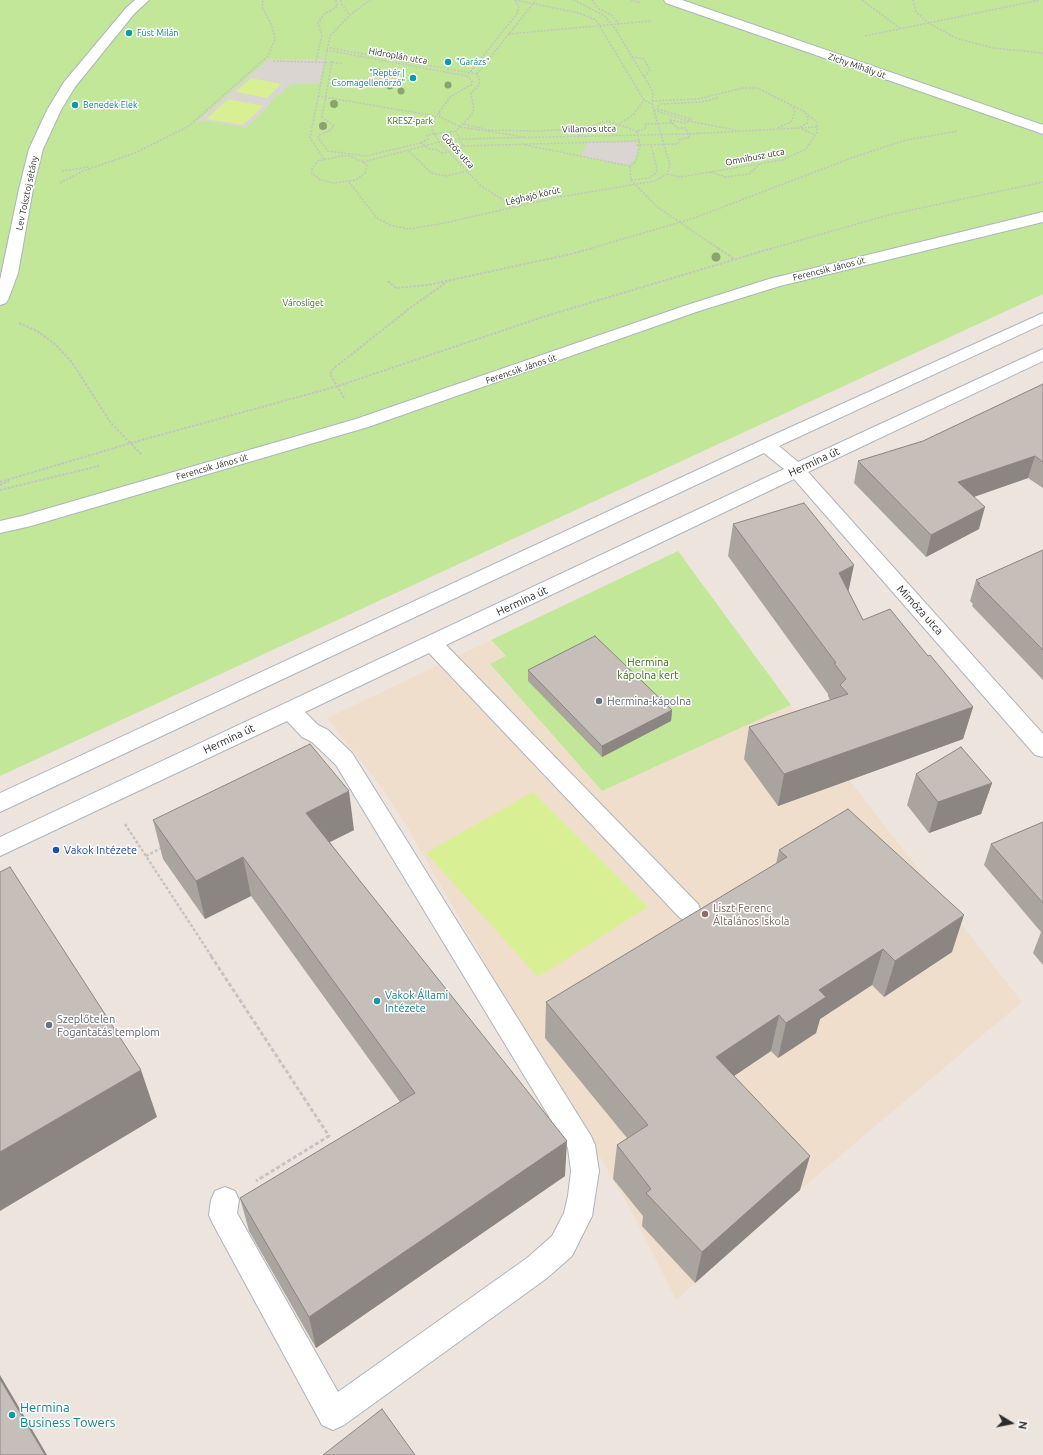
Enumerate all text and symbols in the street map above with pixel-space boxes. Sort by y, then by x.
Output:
marker: Füst Milán [124,28,134,38]
place label: Füst Milán [137,28,178,38]
street label: Hidroplán utca [368,46,428,66]
street label: Zichy Mihály út [827,51,887,81]
marker: "Garázs" [443,57,453,67]
place label: "Garázs" [456,57,490,67]
place label: "Reptér | Csomagellenőrző" [332,68,405,89]
marker: "Reptér | Csomagellenőrző" [408,73,418,83]
marker: Benedek Elek [70,100,80,110]
place label: Benedek Elek [83,100,138,110]
park label: KRESZ-park [387,116,433,126]
street label: Villamos utca [562,123,616,135]
street label: Gőzös utca [439,131,477,171]
street label: Omnibusz utca [725,146,785,168]
street label: Lev Tolsztoj sétány [14,155,40,231]
street label: Léghajó körút [505,184,561,208]
street label: Ferencsik János út [792,255,866,283]
park label: Városliget [283,298,323,308]
street label: Ferencsik János út [484,352,558,386]
street label: Hermina út [786,444,842,480]
street label: Ferencsik János út [175,452,249,482]
street label: Mimóza utca [894,582,946,638]
street label: Hermina út [494,583,550,619]
park label: Hermina kápolna kert [617,655,679,681]
place label: Hermina-kápolna [607,694,691,708]
marker: Hermina-kápolna [594,696,604,706]
street label: Hermina út [201,721,257,757]
place label: Vakok Intézete [64,843,137,857]
marker: Vakok Intézete [51,845,61,855]
place label: Liszt Ferenc Általános Iskola [713,901,789,927]
marker: Liszt Ferenc Általános Iskola [700,909,710,919]
place label: Vakok Állami Intézete [385,988,448,1014]
marker: Vakok Állami Intézete [372,996,382,1006]
place label: Szeplőtelen Fogantatás templom [57,1012,160,1038]
marker: Szeplőtelen Fogantatás templom [44,1020,54,1030]
place label: Hermina Business Towers [20,1400,115,1431]
north arrow [991,1403,1031,1443]
marker: Hermina Business Towers [7,1410,17,1420]
text: N [1016,1420,1029,1430]

